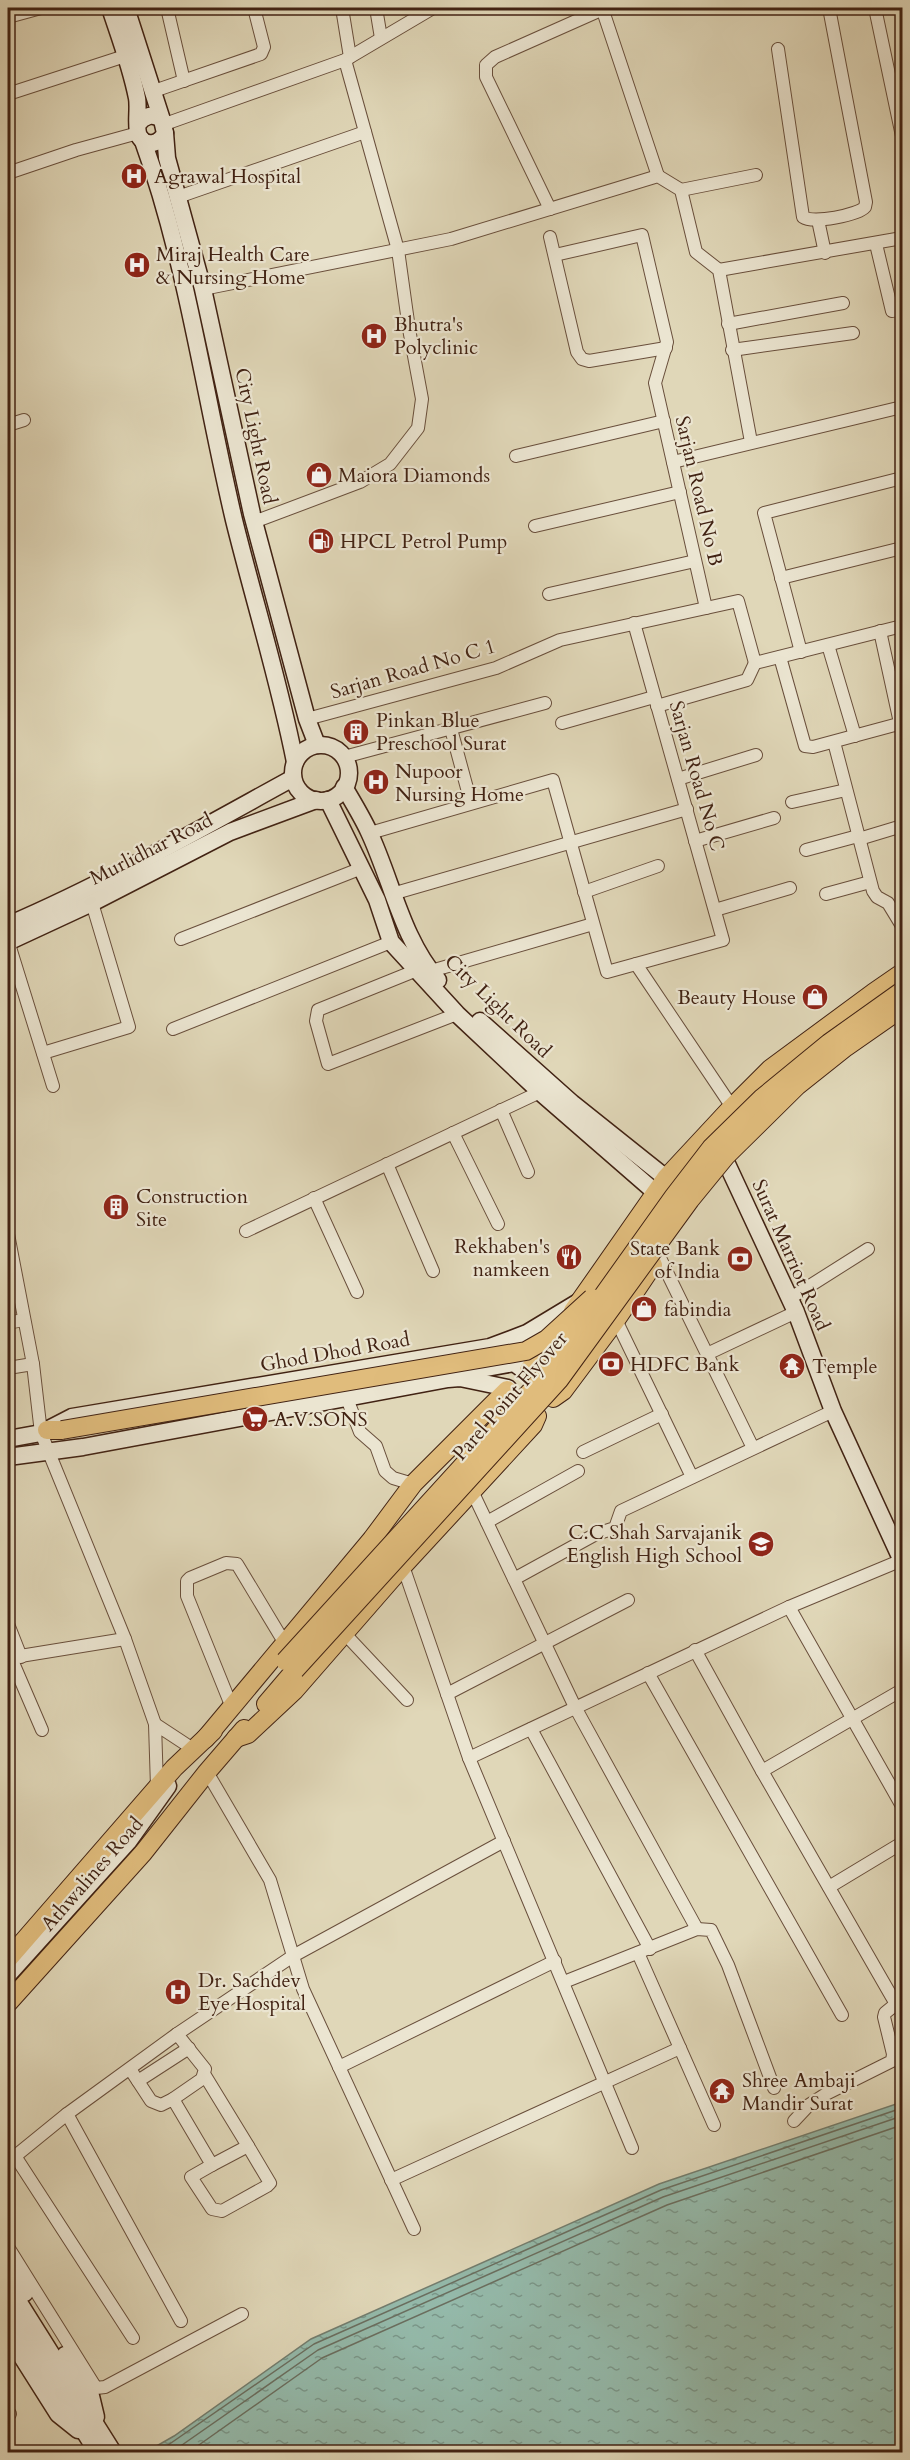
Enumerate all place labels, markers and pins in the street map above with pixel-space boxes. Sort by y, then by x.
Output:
hospital icon: Agrawal Hospital [119,161,149,191]
place label: Agrawal Hospital [154,163,301,190]
place label: Miraj Health Care & Nursing Home [156,241,310,291]
hospital icon: Miraj Health Care & Nursing Home [122,250,152,280]
place label: Bhutra's Polyclinic [394,311,478,361]
hospital icon: Bhutra's Polyclinic [359,321,389,351]
shop icon: Maiora Diamonds [304,460,334,490]
place label: Maiora Diamonds [338,462,490,489]
fuel station icon: HPCL Petrol Pump [306,526,336,556]
place label: HPCL Petrol Pump [340,528,507,555]
place label: Pinkan Blue Preschool Surat [376,707,507,757]
building icon: Pinkan Blue Preschool Surat [341,717,371,747]
place label: Nupoor Nursing Home [395,758,524,808]
hospital icon: Nupoor Nursing Home [361,767,391,797]
shop icon: Beauty House [800,982,830,1012]
place label: Beauty House [677,984,796,1011]
place label: Construction Site [136,1183,249,1233]
building icon: Construction Site [101,1192,131,1222]
place label: Rekhaben's namkeen [454,1233,551,1283]
place label: State Bank of India [630,1235,720,1285]
restaurant icon: Rekhaben's namkeen [554,1242,584,1272]
bank icon: State Bank of India [725,1244,755,1274]
shop icon: fabindia [629,1294,659,1324]
place label: fabindia [664,1296,732,1323]
bank icon: HDFC Bank [596,1349,626,1379]
place label: HDFC Bank [630,1351,740,1378]
temple icon: Temple [777,1351,807,1381]
place label: Temple [812,1353,877,1380]
supermarket icon: A.V.SONS [240,1404,270,1434]
place label: A.V.SONS [274,1406,367,1433]
place label: C.C Shah Sarvajanik English High School [567,1519,742,1569]
school or university icon: C.C Shah Sarvajanik English High School [746,1529,776,1559]
place label: Dr. Sachdev Eye Hospital [198,1967,306,2017]
hospital icon: Dr. Sachdev Eye Hospital [163,1977,193,2007]
place label: Shree Ambaji Mandir Surat [742,2067,856,2117]
temple icon: Shree Ambaji Mandir Surat [707,2076,737,2106]

